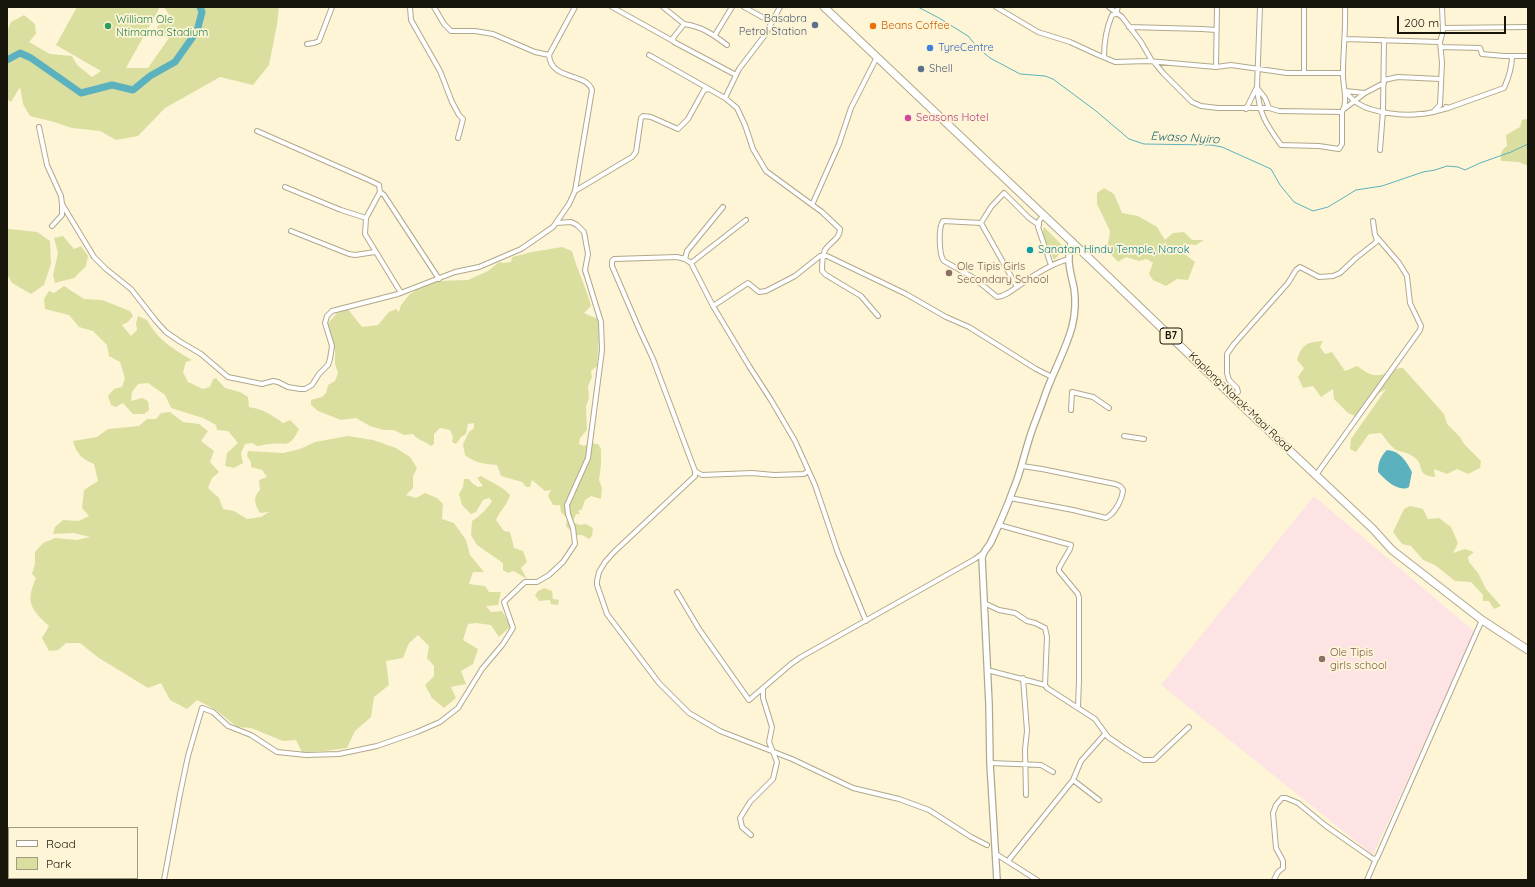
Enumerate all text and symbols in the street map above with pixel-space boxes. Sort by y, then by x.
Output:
scale bar [1399,8,1508,34]
place label: Basabra Petrol Station [739,12,807,38]
place label: William Ole Ntimama Stadium [116,13,208,39]
text: 200 m [1404,15,1439,30]
place label: Beans Coffee [881,19,950,33]
marker: Basabra Petrol Station [810,20,820,30]
marker: William Ole Ntimama Stadium [103,21,113,31]
marker: Beans Coffee [868,21,878,31]
place label: TyreCentre [938,41,994,55]
marker: TyreCentre [925,43,935,53]
place label: Shell [929,62,953,76]
marker: Shell [916,64,926,74]
place label: Seasons Hotel [916,111,988,125]
marker: Seasons Hotel [903,113,913,123]
water label: Ewaso Nyiro [1150,129,1220,147]
place label: Sanatan Hindu Temple, Narok [1038,243,1190,257]
marker: Sanatan Hindu Temple, Narok [1025,245,1035,255]
place label: Ole Tipis Girls Secondary School [957,260,1049,286]
marker: Ole Tipis Girls Secondary School [944,268,954,278]
road number: B7 [1160,328,1182,344]
street label: Kaplong-Narok-Maai Road [1186,349,1294,455]
place label: Ole Tipis girls school [1330,646,1387,672]
marker: Ole Tipis girls school [1317,654,1327,664]
legend [8,827,138,879]
text: Road [46,836,76,851]
text: Park [46,856,71,871]

